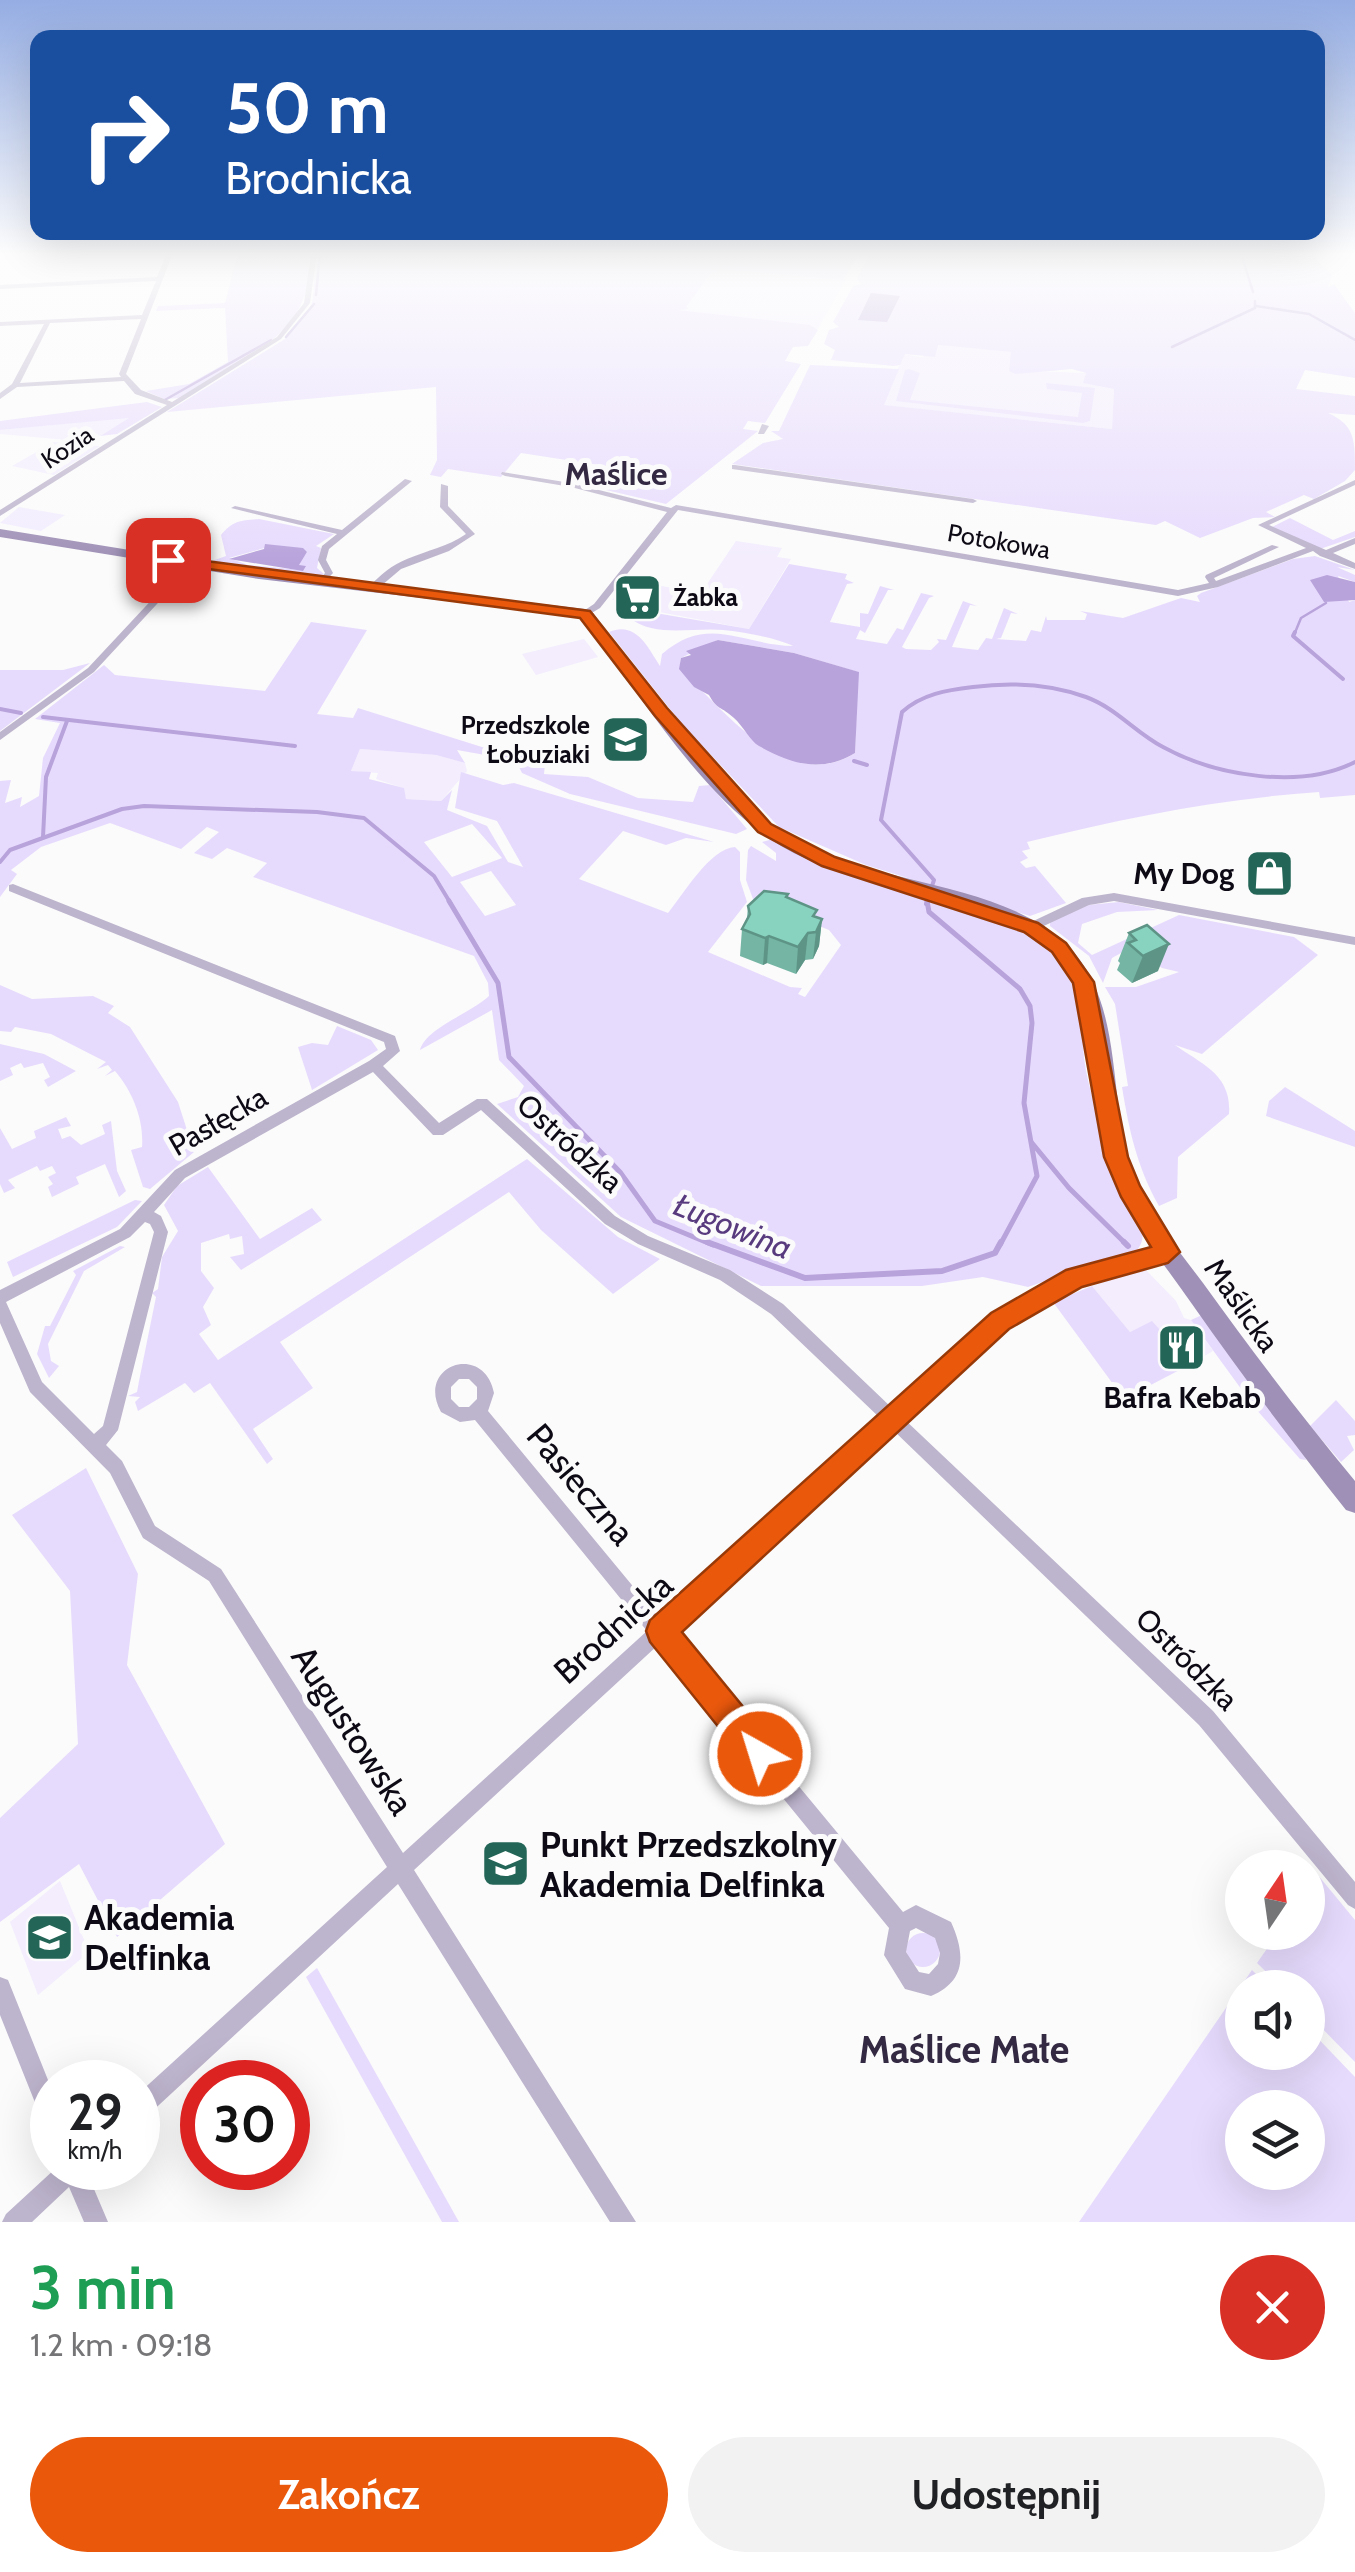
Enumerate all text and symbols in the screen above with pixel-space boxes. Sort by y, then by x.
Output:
text: 50 m [225,65,389,151]
icon: right [60,70,190,200]
text: Brodnicka [225,151,412,205]
street label: Kozia [35,419,99,475]
district label: Maślice [565,454,667,493]
street label: Potokowa [945,517,1053,565]
pin [126,518,211,603]
icon: arrive [141,533,196,588]
supermarket icon: Żabka [612,571,664,623]
place label: Żabka [673,582,738,612]
place label: Przedszkole Łobuziaki [461,710,590,769]
school or university icon: Przedszkole Łobuziaki [599,713,651,765]
shop icon: My Dog [1243,847,1295,899]
place label: My Dog [1133,855,1234,892]
street label: Pasłęcka [162,1078,274,1164]
street label: Ostródzka [509,1086,631,1200]
water label: Ługowina [668,1185,798,1267]
street label: Maślicka [1197,1251,1288,1359]
restaurant icon: Bafra Kebab [1156,1322,1208,1374]
place label: Bafra Kebab [1103,1379,1261,1416]
street label: Pasieczna [518,1415,644,1553]
street label: Brodnicka [545,1563,681,1693]
street label: Ostródzka [1128,1600,1246,1718]
street label: Augustowska [283,1638,424,1823]
position arrow [708,1702,812,1806]
place label: Punkt Przedszkolny Akademia Delfinka [540,1823,837,1906]
school or university icon: Punkt Przedszkolny Akademia Delfinka [479,1838,531,1890]
north arrow [1225,1850,1325,1950]
map controls [1225,1850,1325,2190]
place label: Akademia Delfinka [84,1896,235,1979]
school or university icon: Akademia Delfinka [23,1911,75,1963]
button: sound [1225,1970,1325,2070]
district label: Maślice Małe [859,2026,1069,2073]
speed limit sign: 30 [180,2060,310,2190]
text: 29 [68,2082,122,2143]
button: layers [1225,2090,1325,2190]
text: km/h [68,2135,122,2165]
text: 3 min [30,2251,176,2324]
button: close [1220,2255,1325,2360]
text: 1.2 km · 09:18 [30,2325,212,2364]
button: Zakończ [30,2437,668,2552]
button: Udostępnij [688,2437,1325,2552]

